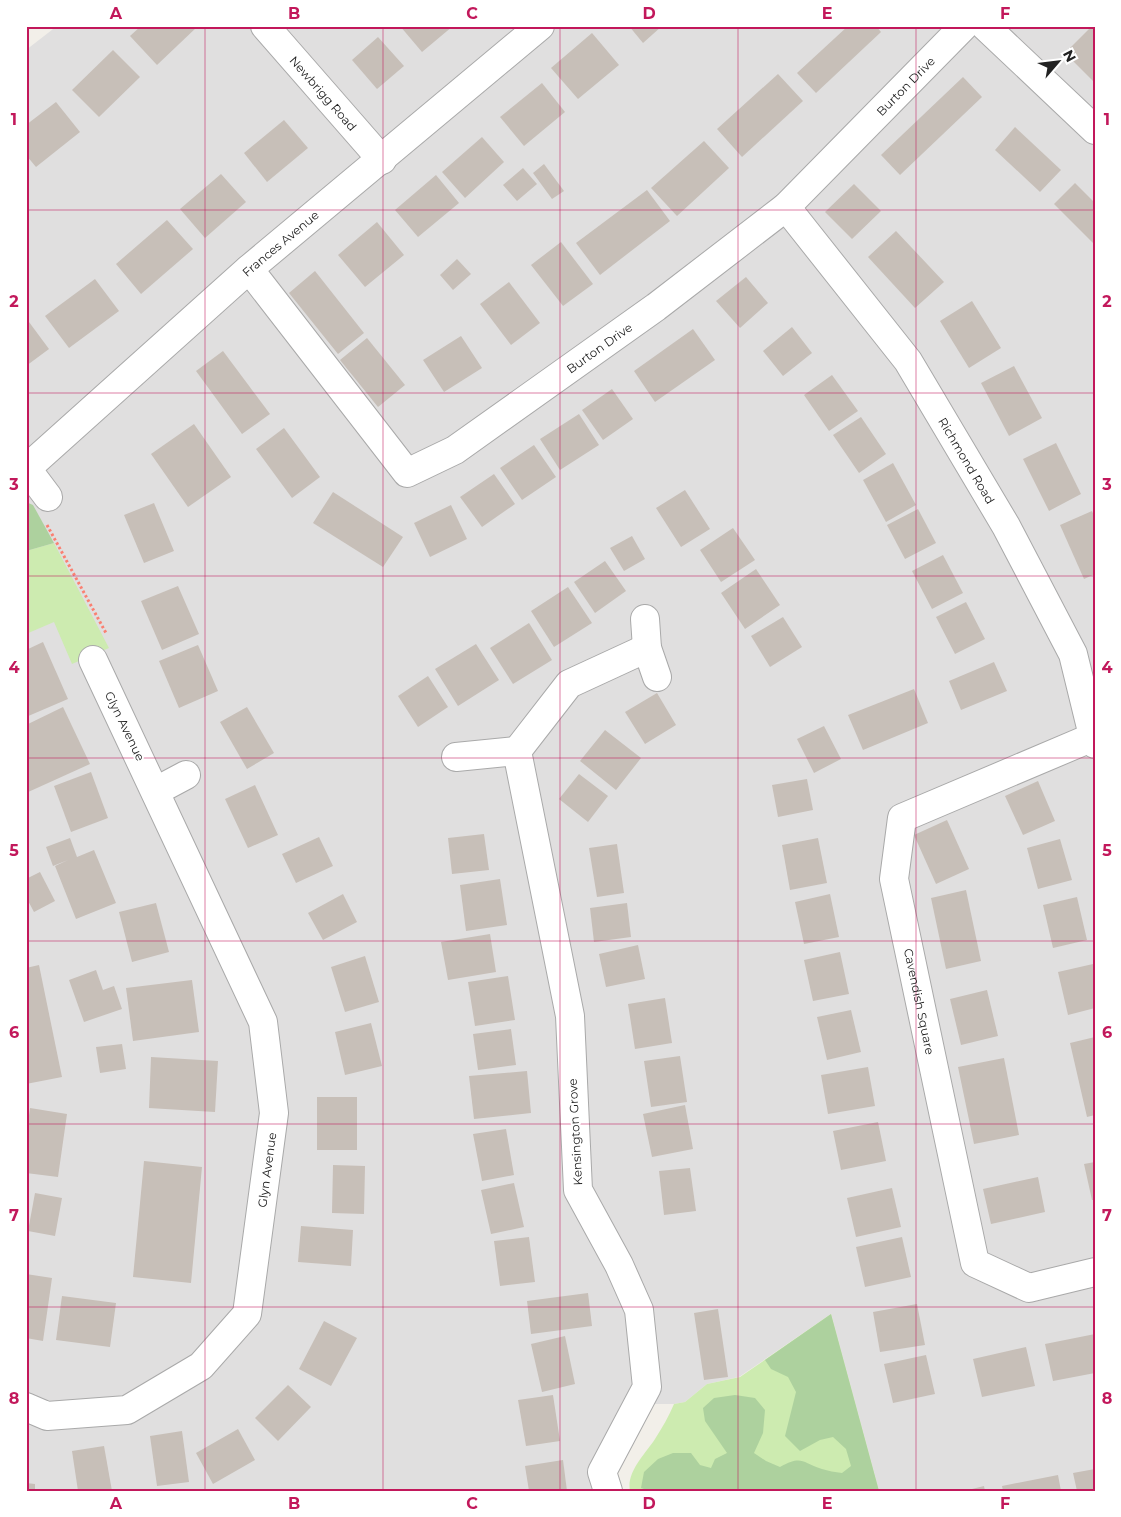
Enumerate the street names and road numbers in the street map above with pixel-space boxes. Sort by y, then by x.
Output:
street label: Newbrigg Road [287,52,360,134]
street label: Burton Drive [873,53,938,118]
street label: Frances Avenue [239,207,321,279]
street label: Burton Drive [563,319,635,376]
street label: Richmond Road [936,414,998,506]
street label: Glyn Avenue [102,689,148,763]
street label: Cavendish Square [901,947,938,1056]
street label: Kensington Grove [565,1078,585,1186]
street label: Glyn Avenue [254,1131,279,1208]

